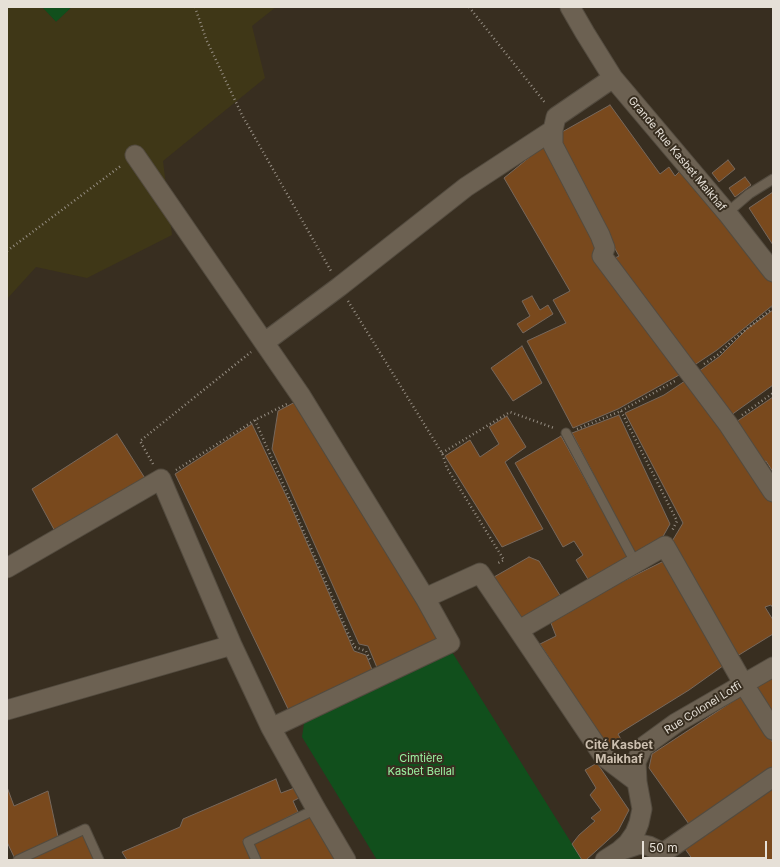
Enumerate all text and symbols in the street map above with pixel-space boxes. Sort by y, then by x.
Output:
street label: Grande Rue Kasbet Maikhaf [625,94,729,214]
street label: Rue Colonel Lotfi [662,679,744,737]
district label: Cité Kasbet Maikhaf [585,738,653,766]
park label: Cimtière Kasbet Bellal [388,752,454,778]
scale bar [644,833,769,859]
text: 50 m [649,840,678,855]

